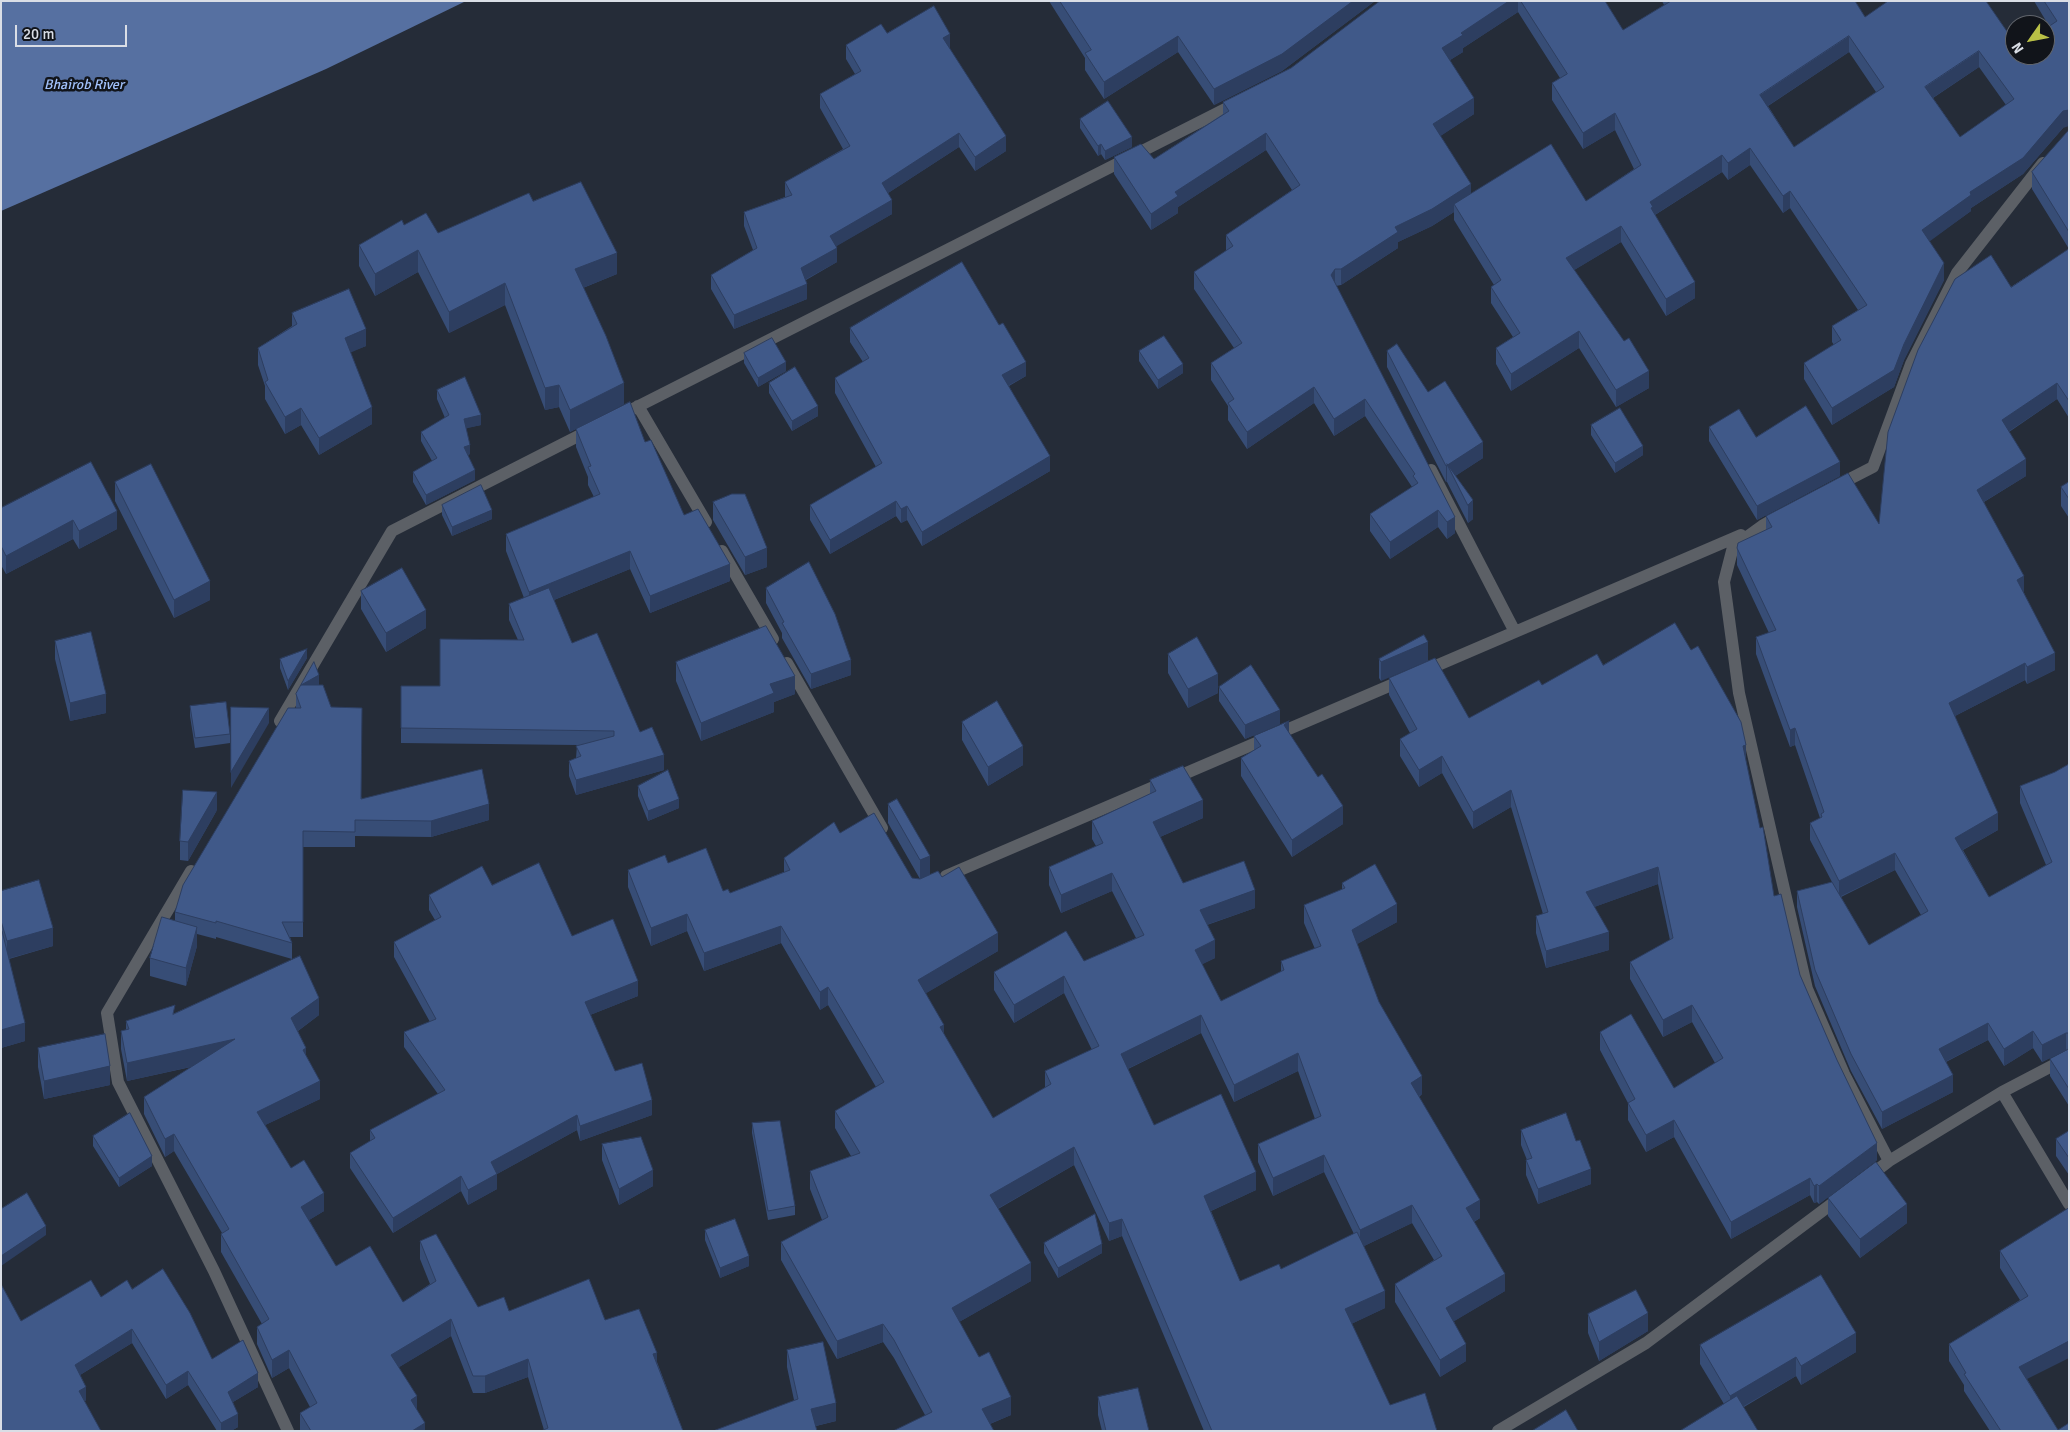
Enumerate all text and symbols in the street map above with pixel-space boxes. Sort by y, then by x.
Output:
scale bar [18,15,130,47]
north arrow [2005,15,2055,65]
text: 20 m [23,25,54,43]
text: N [2008,39,2028,57]
water label: Bhairob River [44,77,124,93]

